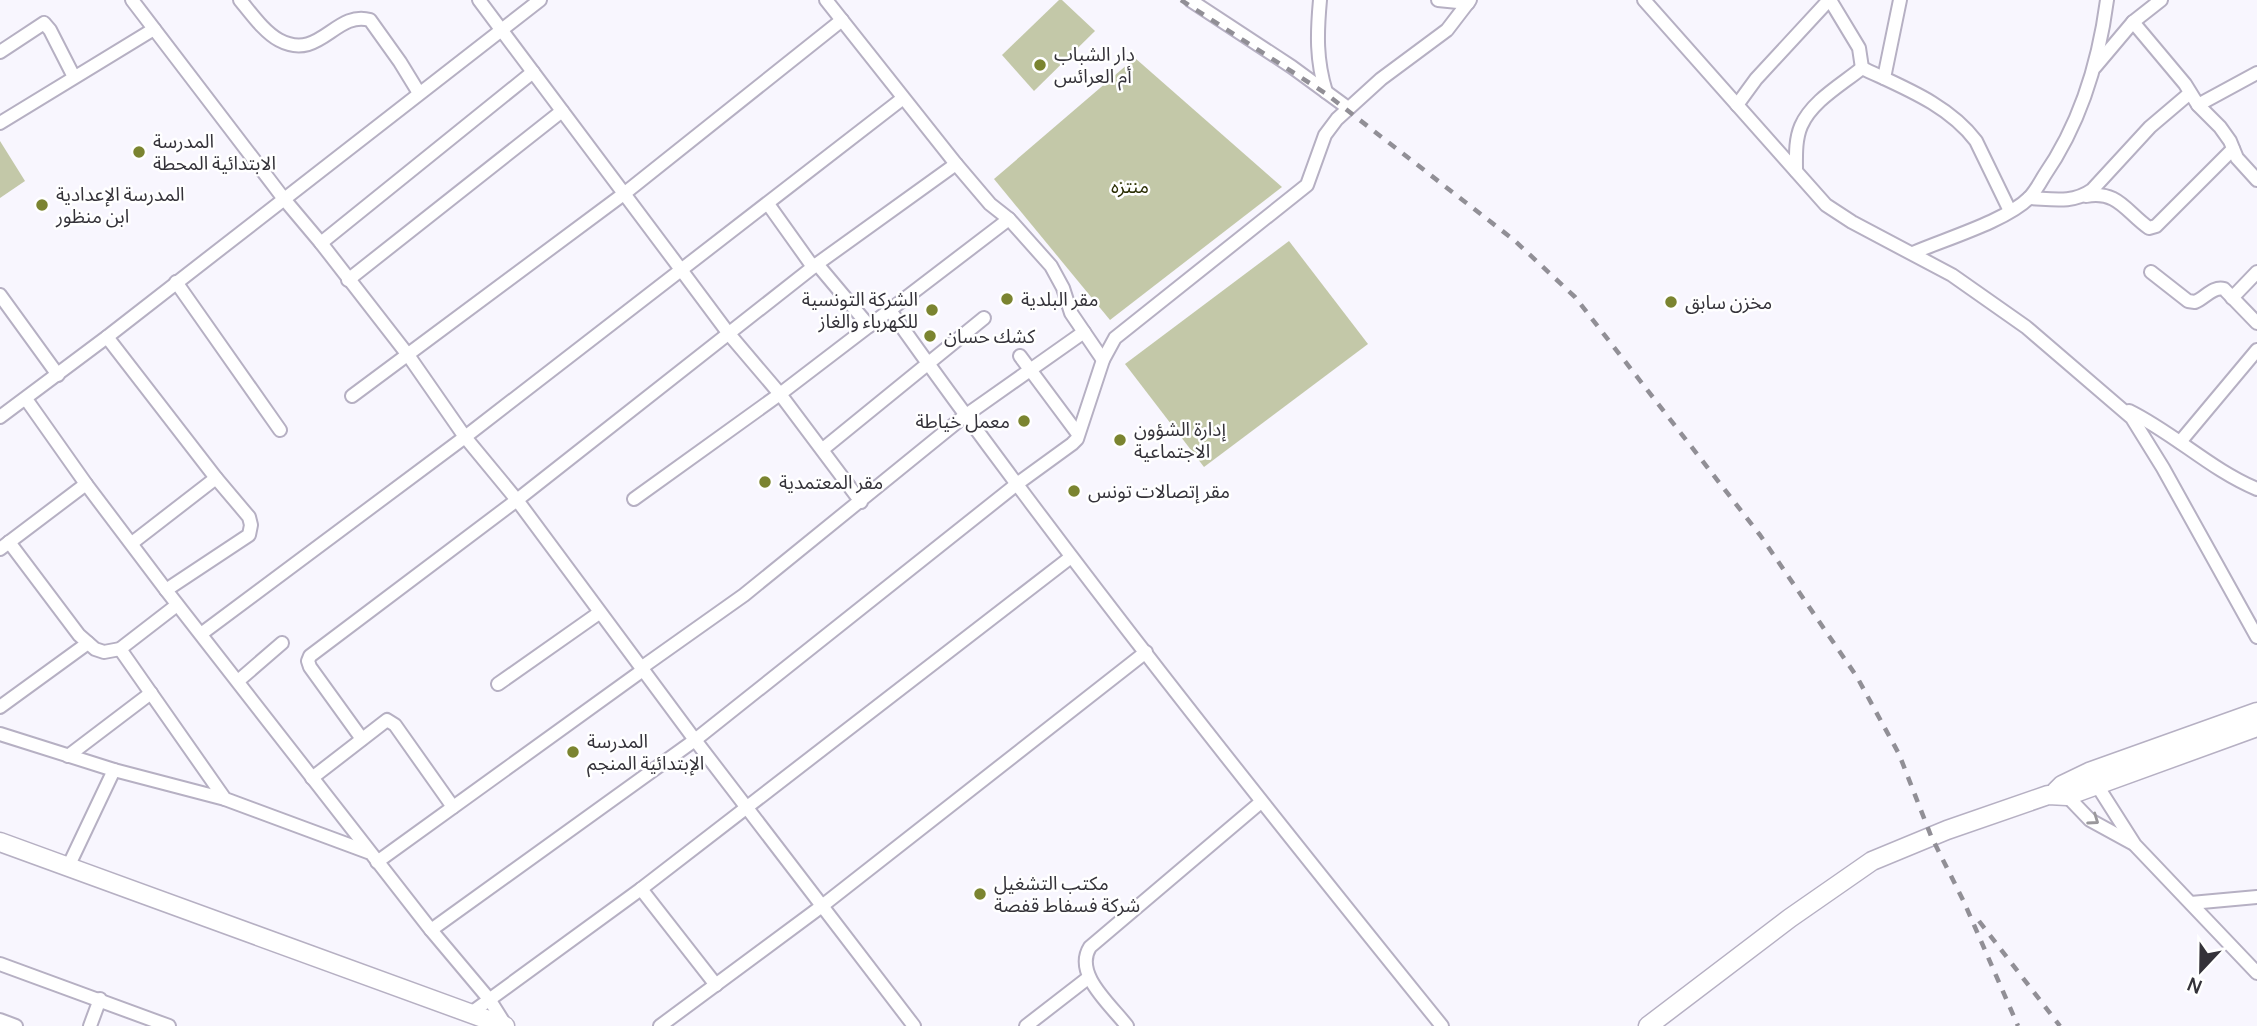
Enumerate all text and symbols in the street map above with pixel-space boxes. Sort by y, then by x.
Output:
place label: دار الشباب أم العرائس [1054,41,1135,91]
marker: دار الشباب أم العرائس [1032,57,1048,73]
place label: المدرسة الابتدائية المحطة [153,128,276,176]
marker: المدرسة الابتدائية المحطة [131,144,147,160]
park label: منتزه [1111,173,1149,199]
place label: المدرسة الإعدادية ابن منظور [55,181,185,229]
marker: المدرسة الإعدادية ابن منظور [34,197,50,213]
place label: الشركة التونسية للكهرباء والغاز [802,286,918,334]
place label: مقر البلدية [1021,286,1098,312]
place label: مخزن سابق [1685,289,1772,315]
marker: مقر البلدية [999,291,1015,307]
marker: مخزن سابق [1663,294,1679,310]
marker: الشركة التونسية للكهرباء والغاز [924,302,940,318]
place label: كشك حسان [944,323,1036,349]
marker: كشك حسان [922,328,938,344]
place label: معمل خياطة [916,408,1010,434]
marker: معمل خياطة [1016,413,1032,429]
place label: إدارة الشؤون الاجتماعية [1134,416,1227,464]
marker: إدارة الشؤون الاجتماعية [1112,432,1128,448]
place label: مقر المعتمدية [779,469,883,495]
marker: مقر المعتمدية [757,474,773,490]
place label: مقر إتصالات تونس [1088,478,1230,504]
marker: مقر إتصالات تونس [1066,483,1082,499]
place label: المدرسة الإبتدائية المنجم [587,728,704,778]
marker: المدرسة الإبتدائية المنجم [565,744,581,760]
one-way arrow [2086,812,2098,824]
place label: مكتب التشغيل شركة فسفاط قفصة [994,870,1140,918]
marker: مكتب التشغيل شركة فسفاط قفصة [972,886,988,902]
north arrow [2166,935,2236,1005]
text: N [2183,971,2206,1000]

